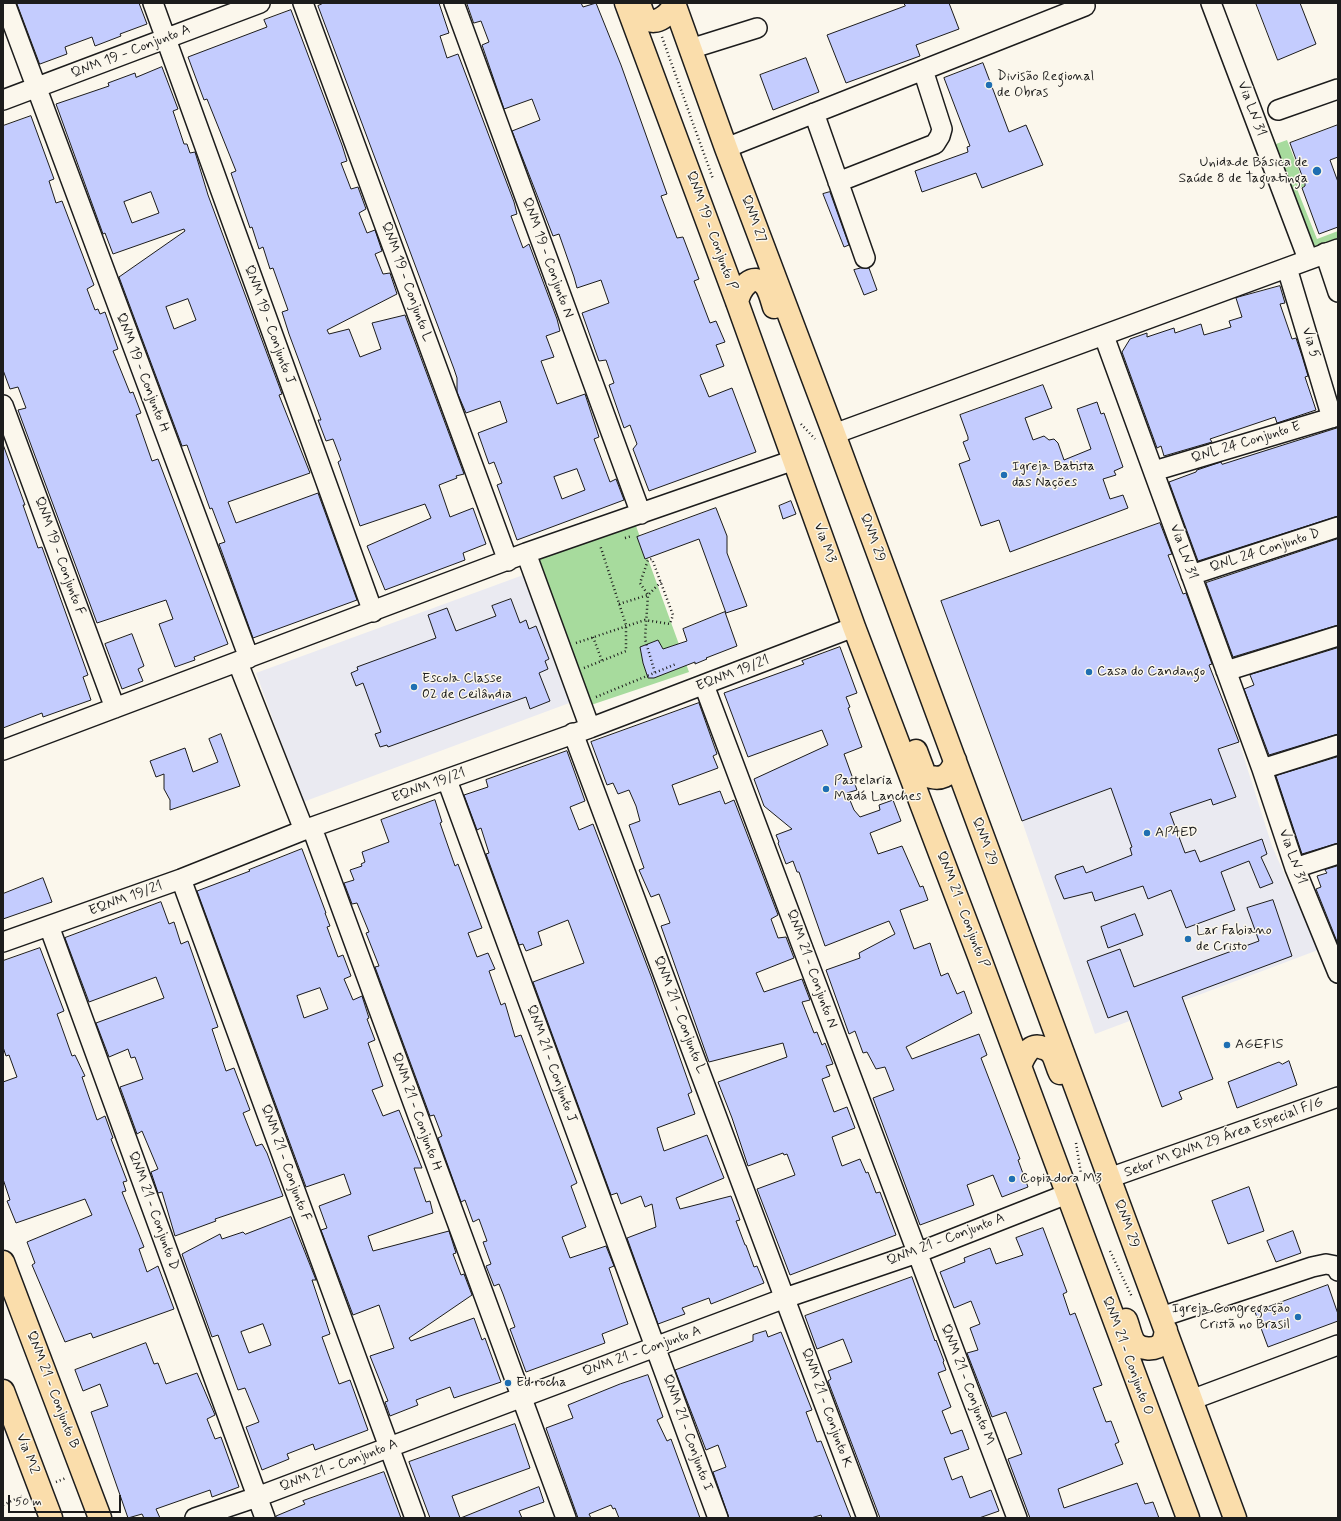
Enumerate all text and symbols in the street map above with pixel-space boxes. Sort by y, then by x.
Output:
street label: QNM 19 - Conjunto A [69,21,193,83]
place label: Divisão Regional de Obras [997,69,1094,102]
street label: Via LN 31 [1233,79,1269,139]
marker: Divisão Regional de Obras [984,80,994,90]
place label: Unidade Básica de Saúde 8 de Taguatinga [1178,155,1308,188]
marker: Unidade Básica de Saúde 8 de Taguatinga [1311,165,1323,177]
street label: QNM 19 - Conjunto P [682,169,740,293]
street label: QNM 27 [737,193,769,245]
street label: QNM 19 - Conjunto N [517,196,577,320]
street label: QNM 19 - Conjunto L [377,220,435,344]
street label: QNM 19 - Conjunto J [240,263,298,387]
street label: QNM 19 - Conjunto H [111,311,173,435]
street label: Via 5 [1297,326,1323,360]
street label: QNL 24 Conjunto E [1189,418,1303,468]
place label: Igreja Batista das Nações [1012,459,1095,492]
marker: Igreja Batista das Nações [999,470,1009,480]
street label: QNM 19 - Conjunto F [30,495,88,617]
street label: QNM 29 [855,511,889,565]
street label: Via M3 [809,521,839,565]
street label: Via LN 31 [1165,522,1201,582]
street label: QNL 24 Conjunto D [1208,525,1322,577]
street label: EQNM 19/21 [694,652,772,696]
place label: Casa do Candango [1097,664,1205,680]
marker: Casa do Candango [1084,667,1094,677]
place label: Escola Classe 02 de Ceilândia [422,671,512,704]
marker: Escola Classe 02 de Ceilândia [409,682,419,692]
street label: EQNM 19/21 [390,765,468,807]
place label: Pastelaria Madá Lanches [834,773,921,806]
marker: Pastelaria Madá Lanches [821,784,831,794]
street label: QNM 29 [967,815,1001,869]
place label: APAED [1155,825,1198,841]
street label: Via LN 31 [1274,827,1310,887]
marker: APAED [1142,828,1152,838]
street label: QNM 21 - Conjunto P [932,849,992,971]
street label: EQNM 19/21 [87,878,165,920]
street label: QNM 21 - Conjunto N [782,907,840,1031]
place label: Lar Fabiano de Cristo [1196,923,1272,956]
marker: Lar Fabiano de Cristo [1183,934,1193,944]
street label: QNM 21 - Conjunto L [649,954,709,1076]
street label: QNM 21 - Conjunto J [522,1003,580,1125]
place label: AGEFIS [1235,1037,1283,1053]
marker: AGEFIS [1222,1040,1232,1050]
street label: QNM 21 - Conjunto H [387,1051,445,1173]
street label: Setor M QNM 29 Área Especial F/G [1122,1094,1326,1182]
street label: QNM 21 - Conjunto F [256,1102,314,1224]
street label: QNM 21 - Conjunto D [124,1149,182,1273]
place label: Copiadora M3 [1020,1171,1102,1187]
marker: Copiadora M3 [1007,1174,1017,1184]
street label: QNM 29 [1109,1197,1143,1251]
street label: QNM 21 - Conjunto A [885,1210,1007,1270]
street label: QNM 21 - Conjunto O [1098,1294,1156,1418]
place label: Igreja Congregação Cristã no Brasil [1172,1301,1290,1334]
marker: Igreja Congregação Cristã no Brasil [1293,1312,1303,1322]
street label: QNM 21 - Conjunto M [936,1322,998,1448]
street label: QNM 21 - Conjunto A [581,1323,703,1381]
street label: QNM 21 - Conjunto B [22,1329,82,1451]
street label: QNM 21 - Conjunto K [797,1346,855,1470]
street label: QNM 21 - Conjunto I [658,1372,716,1494]
place label: Ed rocha [516,1375,566,1391]
marker: Ed rocha [503,1378,513,1388]
street label: Via M2 [12,1431,42,1477]
street label: QNM 21 - Conjunto A [278,1436,400,1496]
scale bar [10,1487,123,1513]
text: 50 m [15,1494,42,1510]

